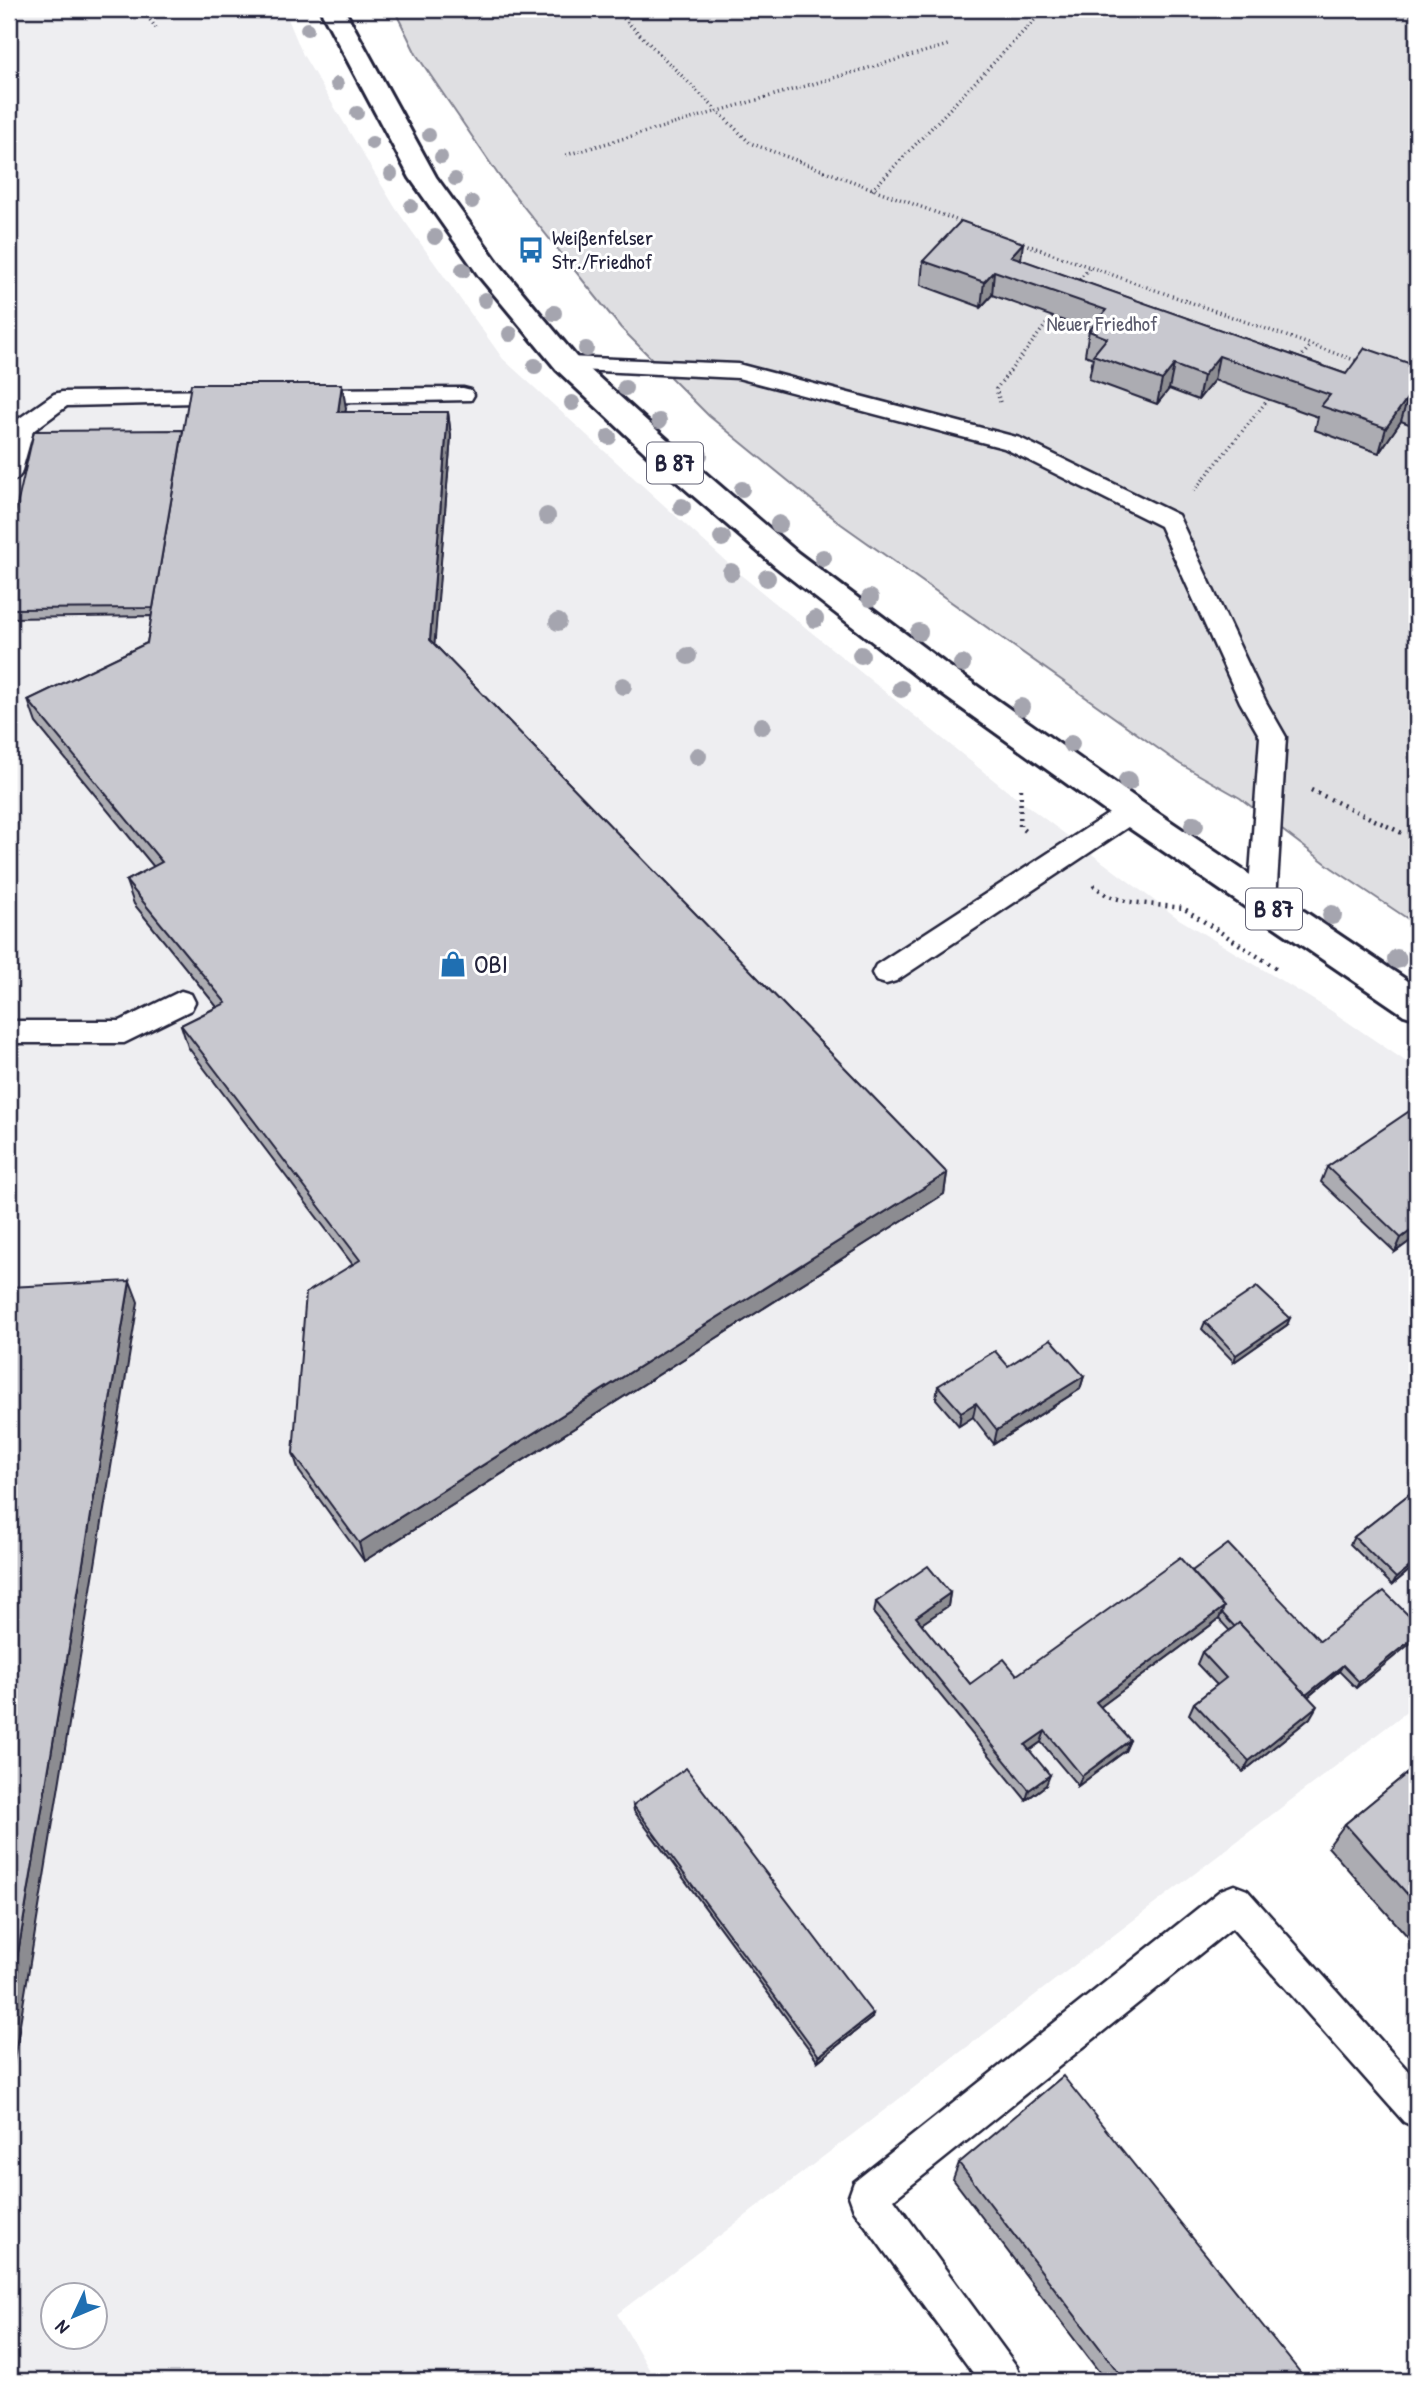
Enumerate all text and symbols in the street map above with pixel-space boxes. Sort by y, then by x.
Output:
place label: Weißenfelser Str./Friedhof [552,223,653,276]
bus stop icon: Weißenfelser Str./Friedhof [516,235,546,265]
park label: Neuer Friedhof [1046,309,1158,338]
road number: B 87 [647,442,703,484]
road number: B 87 [1246,888,1302,930]
place label: OBI [474,946,508,981]
shop icon: OBI [438,949,468,979]
north arrow [38,2282,108,2352]
text: N [49,2315,75,2340]

